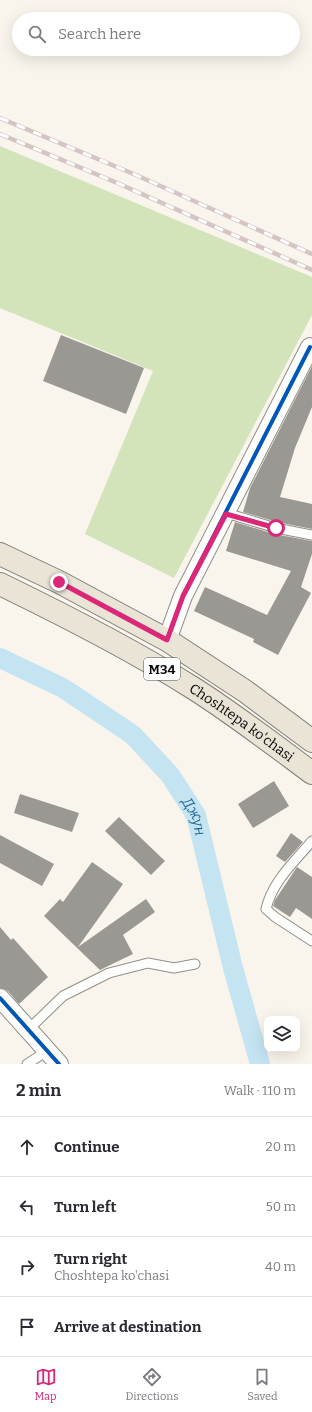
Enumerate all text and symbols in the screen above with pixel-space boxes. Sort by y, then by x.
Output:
search box [12,12,300,56]
icon: search [26,23,48,45]
text: Search here [58,25,141,43]
route start [267,519,285,537]
route end [50,573,68,591]
road number: M34 [144,658,180,680]
street label: Choshtepa ko'chasi [186,680,297,766]
water label: Джун [177,793,210,837]
map controls [264,1016,300,1052]
button: layers [264,1016,300,1052]
text: 2 min [16,1080,61,1101]
text: Walk · 110 m [224,1083,296,1098]
icon: ahead [16,1136,38,1158]
text: Continue [54,1138,120,1156]
text: 20 m [266,1139,296,1154]
icon: left [16,1196,38,1218]
text: Turn left [54,1198,116,1216]
text: 50 m [266,1199,296,1214]
text: Turn right [54,1250,127,1268]
icon: right [16,1256,38,1278]
text: 40 m [265,1259,296,1274]
text: Choshtepa ko'chasi [54,1268,169,1283]
icon: arrive [16,1316,38,1338]
text: Arrive at destination [54,1318,201,1336]
tab: Map [34,1366,57,1403]
tab: Directions [126,1366,178,1403]
tab: Saved [247,1366,278,1403]

